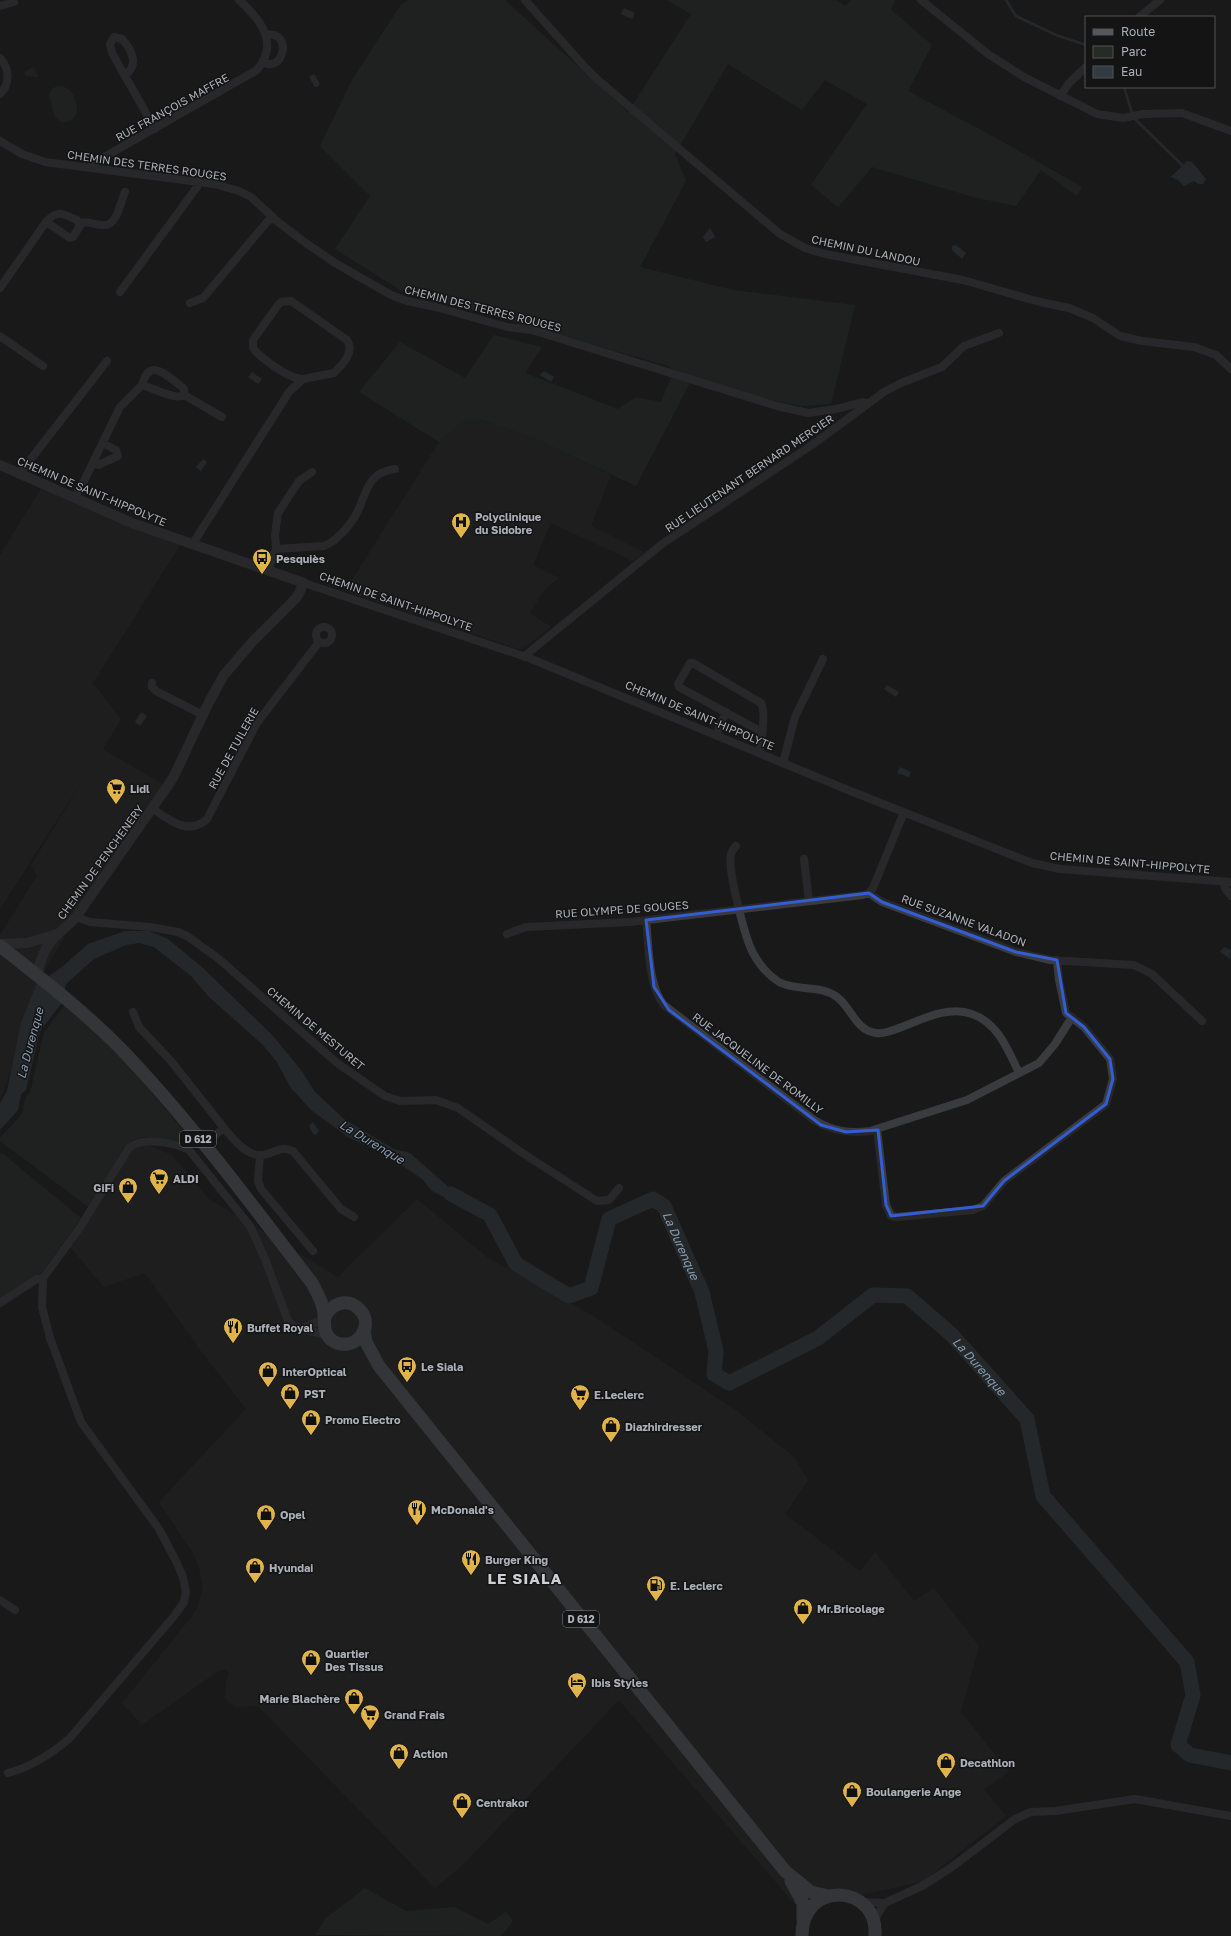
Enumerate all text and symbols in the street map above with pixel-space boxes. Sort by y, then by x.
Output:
legend [1085,16,1215,88]
text: Route [1121,24,1155,39]
text: Parc [1121,44,1147,59]
text: Eau [1121,64,1142,79]
street label: RUE FRANÇOIS MAFFRE [113,70,231,144]
street label: CHEMIN DES TERRES ROUGES [66,147,228,183]
street label: CHEMIN DU LANDOU [810,232,922,268]
street label: CHEMIN DES TERRES ROUGES [403,282,563,334]
street label: RUE LIEUTENANT BERNARD MERCIER [662,412,836,534]
street label: CHEMIN DE SAINT-HIPPOLYTE [15,454,169,528]
place label: Polyclinique du Sidobre [475,510,542,536]
hospital icon: Polyclinique du Sidobre [450,511,472,539]
bus stop icon: Pesquiès [251,547,273,575]
place label: Pesquiès [276,552,325,565]
street label: CHEMIN DE SAINT-HIPPOLYTE [318,569,474,633]
street label: CHEMIN DE SAINT-HIPPOLYTE [623,678,777,752]
street label: RUE DE TUILERIE [205,705,261,791]
supermarket icon: Lidl [105,777,127,805]
place label: Lidl [130,782,150,795]
street label: CHEMIN DE PENCHENERY [54,802,146,922]
street label: CHEMIN DE SAINT-HIPPOLYTE [1049,849,1211,876]
street label: RUE SUZANNE VALADON [900,891,1028,949]
street label: RUE OLYMPE DE GOUGES [555,898,689,920]
street label: CHEMIN DE MESTURET [265,984,367,1073]
water label: La Durenque [13,1005,47,1080]
street label: RUE JACQUELINE DE ROMILLY [690,1010,826,1116]
water label: La Durenque [337,1117,408,1168]
road number: D 612 [180,1131,216,1147]
supermarket icon: ALDI [148,1167,170,1195]
place label: ALDI [173,1172,199,1185]
shop icon: GiFi [117,1176,139,1204]
place label: GiFi [93,1181,114,1194]
water label: La Durenque [660,1209,703,1283]
restaurant icon: Buffet Royal [222,1316,244,1344]
place label: Buffet Royal [247,1321,314,1334]
water label: La Durenque [950,1334,1010,1399]
bus stop icon: Le Siala [396,1355,418,1383]
shop icon: InterOptical [257,1360,279,1388]
place label: Le Siala [421,1360,463,1373]
place label: InterOptical [282,1365,347,1378]
shop icon: PST [279,1382,301,1410]
supermarket icon: E.Leclerc [569,1383,591,1411]
place label: PST [304,1387,326,1400]
place label: E.Leclerc [594,1388,645,1401]
shop icon: Promo Electro [300,1408,322,1436]
place label: Promo Electro [325,1413,401,1426]
shop icon: Diazhirdresser [600,1415,622,1443]
place label: Diazhirdresser [625,1420,703,1433]
restaurant icon: McDonald's [406,1498,428,1526]
shop icon: Opel [255,1503,277,1531]
place label: McDonald's [431,1503,494,1516]
place label: Opel [280,1508,306,1521]
restaurant icon: Burger King [460,1548,482,1576]
place label: Burger King [485,1553,548,1566]
shop icon: Hyundai [244,1556,266,1584]
place label: Hyundai [269,1561,313,1574]
district label: LE SIALA [488,1569,562,1587]
fuel station icon: E. Leclerc [645,1574,667,1602]
place label: E. Leclerc [670,1579,723,1592]
shop icon: Mr.Bricolage [792,1597,814,1625]
place label: Mr.Bricolage [817,1602,885,1615]
road number: D 612 [563,1611,599,1627]
place label: Quartier Des Tissus [325,1647,383,1673]
shop icon: Quartier Des Tissus [300,1648,322,1676]
hotel icon: Ibis Styles [566,1671,588,1699]
place label: Ibis Styles [591,1676,648,1689]
shop icon: Marie Blachère [343,1687,365,1715]
place label: Marie Blachère [259,1692,341,1705]
supermarket icon: Grand Frais [359,1703,381,1731]
place label: Grand Frais [384,1708,445,1721]
shop icon: Action [388,1742,410,1770]
place label: Action [413,1747,448,1760]
shop icon: Decathlon [935,1751,957,1779]
place label: Decathlon [960,1756,1015,1769]
shop icon: Boulangerie Ange [841,1780,863,1808]
place label: Boulangerie Ange [866,1785,962,1798]
shop icon: Centrakor [451,1791,473,1819]
place label: Centrakor [476,1796,530,1809]

